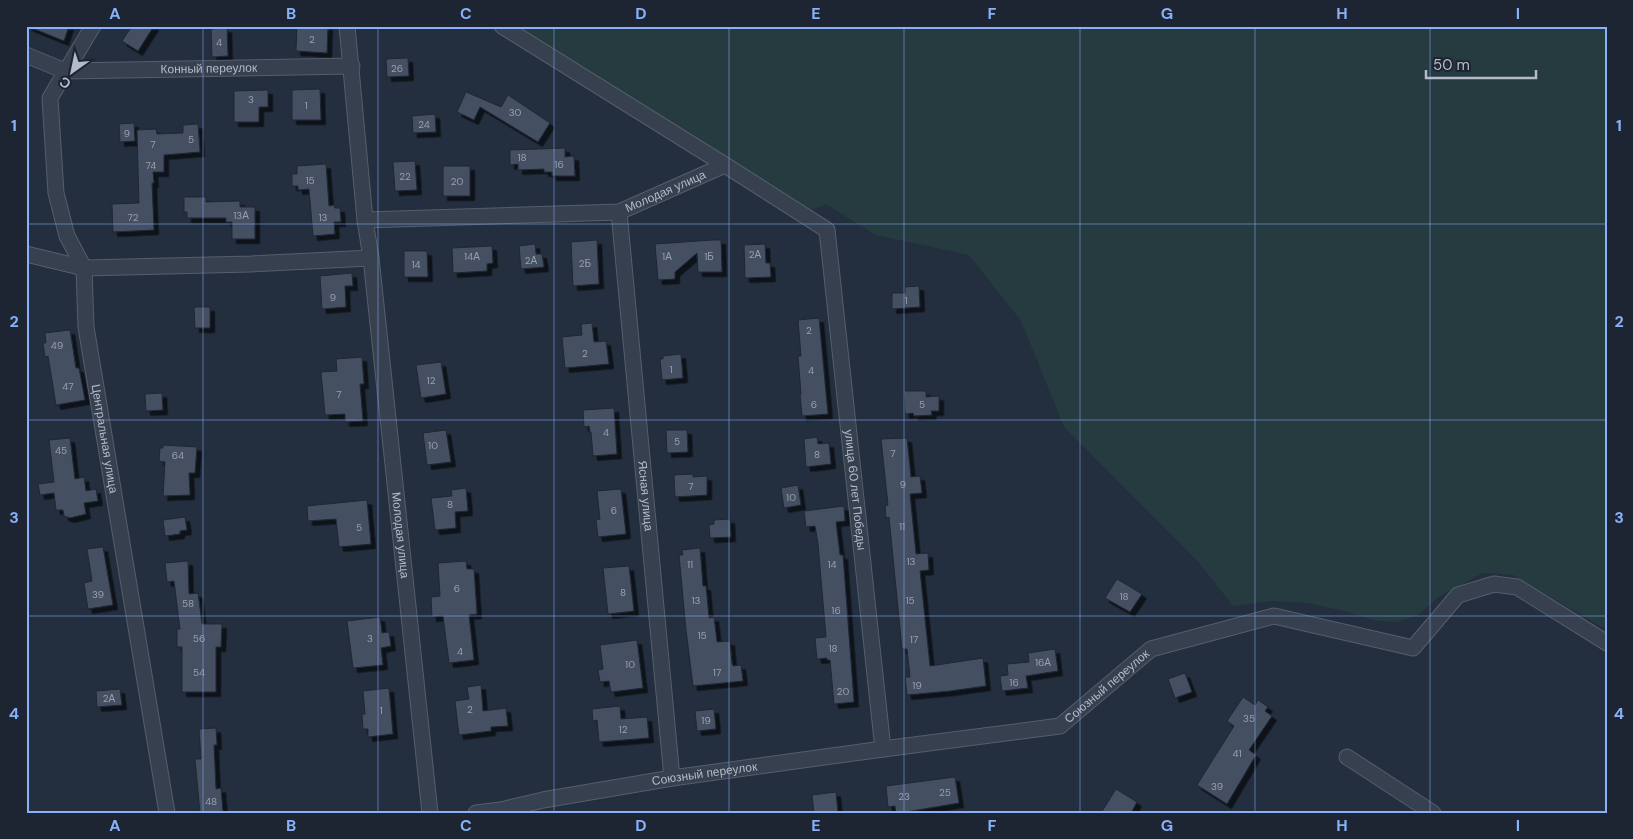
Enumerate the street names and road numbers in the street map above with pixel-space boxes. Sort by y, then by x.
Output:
street label: Конный переулок [160,60,258,77]
street label: Молодая улица [623,166,709,216]
street label: Центральная улица [88,383,122,495]
street label: улица 60 лет Победы [841,429,869,551]
street label: Ясная улица [634,460,657,532]
street label: Молодая улица [388,491,413,579]
street label: Союзный переулок [1061,645,1153,727]
street label: Союзный переулок [651,758,759,789]

